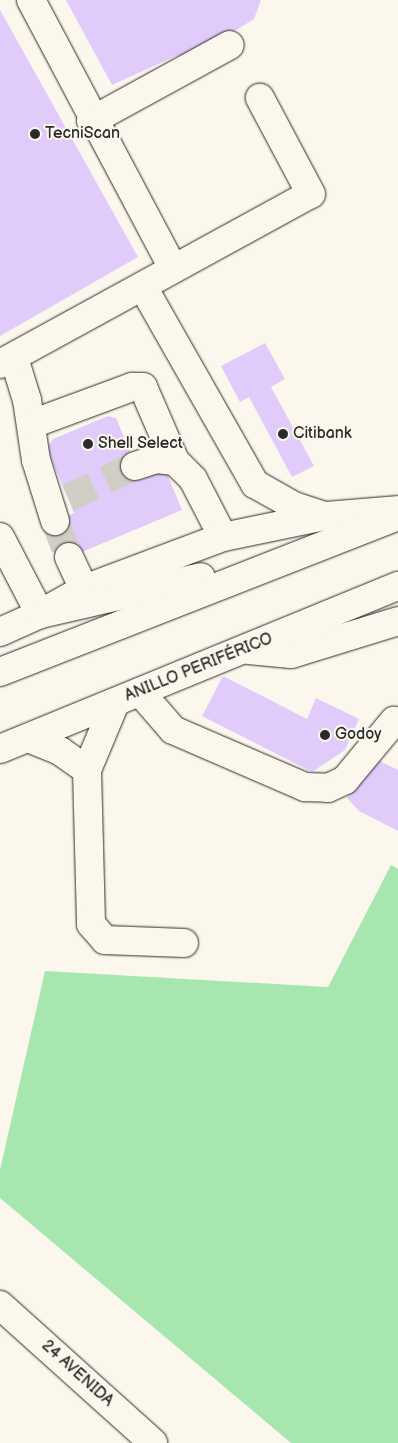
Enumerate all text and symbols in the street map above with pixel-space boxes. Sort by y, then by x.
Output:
place label: TecniScan [45,124,120,144]
marker: TecniScan [29,128,41,140]
place label: Citibank [293,424,352,444]
marker: Citibank [277,428,289,440]
place label: Shell Select [98,434,183,454]
marker: Shell Select [82,438,94,450]
street label: ANILLO PERIFÉRICO [122,630,276,706]
place label: Godoy [335,725,381,745]
marker: Godoy [319,729,331,741]
street label: 24 AVENIDA [37,1337,117,1411]

